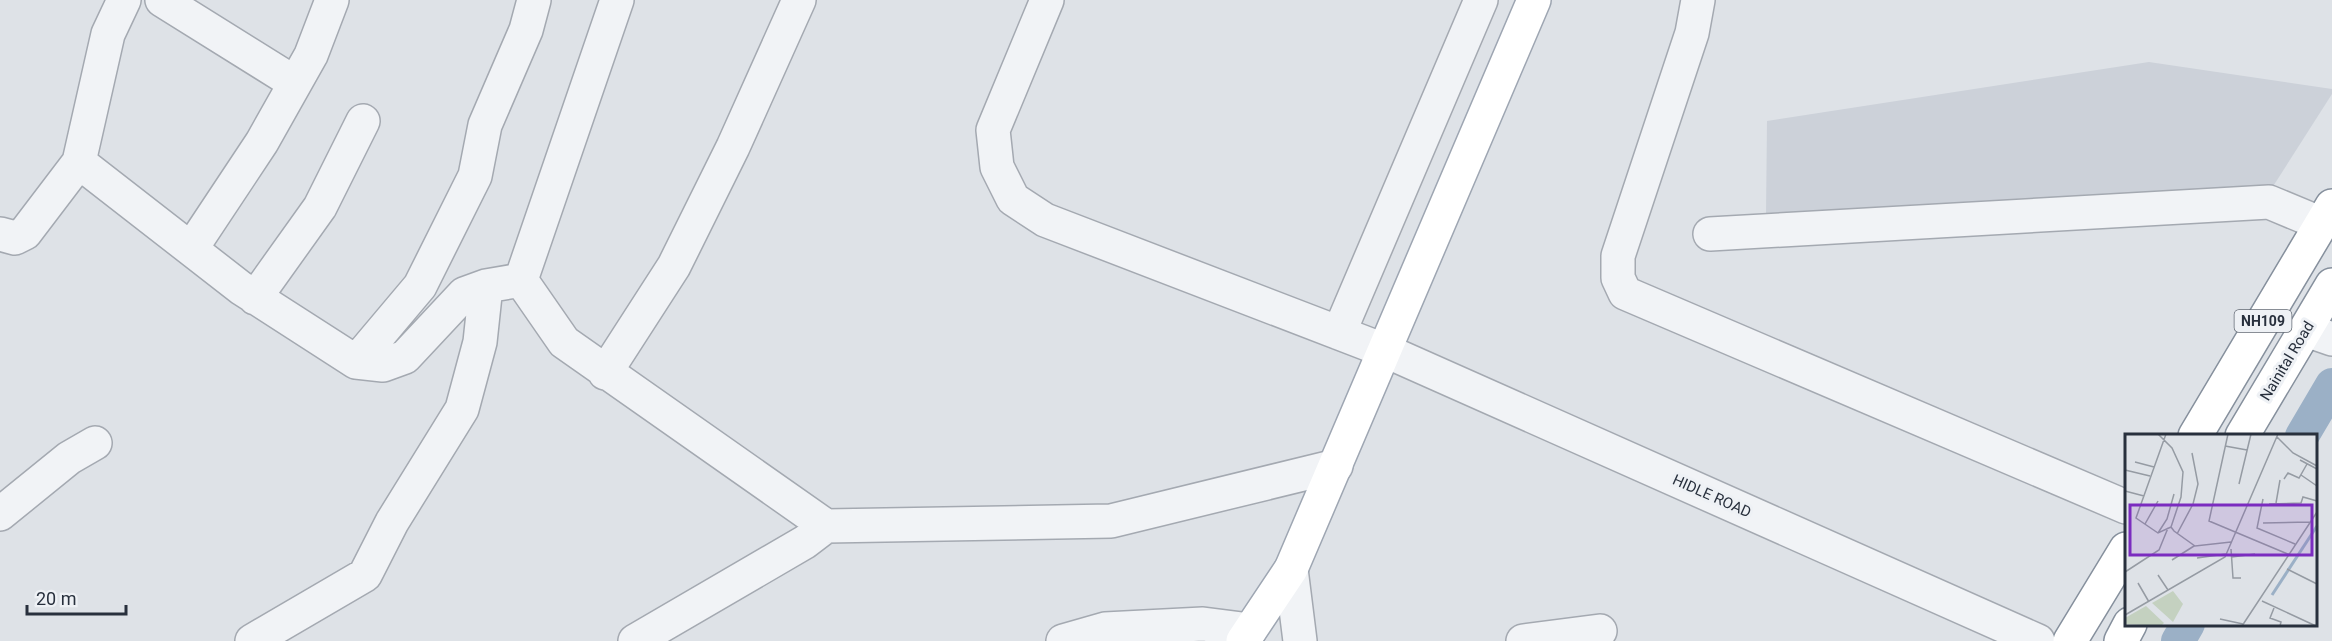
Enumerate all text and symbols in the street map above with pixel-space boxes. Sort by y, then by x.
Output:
road number: NH109 [2234,310,2292,332]
street label: Nainital Road [2256,318,2318,404]
inset map [2125,434,2317,626]
street label: HIDLE ROAD [1670,471,1754,521]
scale bar [27,578,126,616]
text: 20 m [36,588,76,609]

